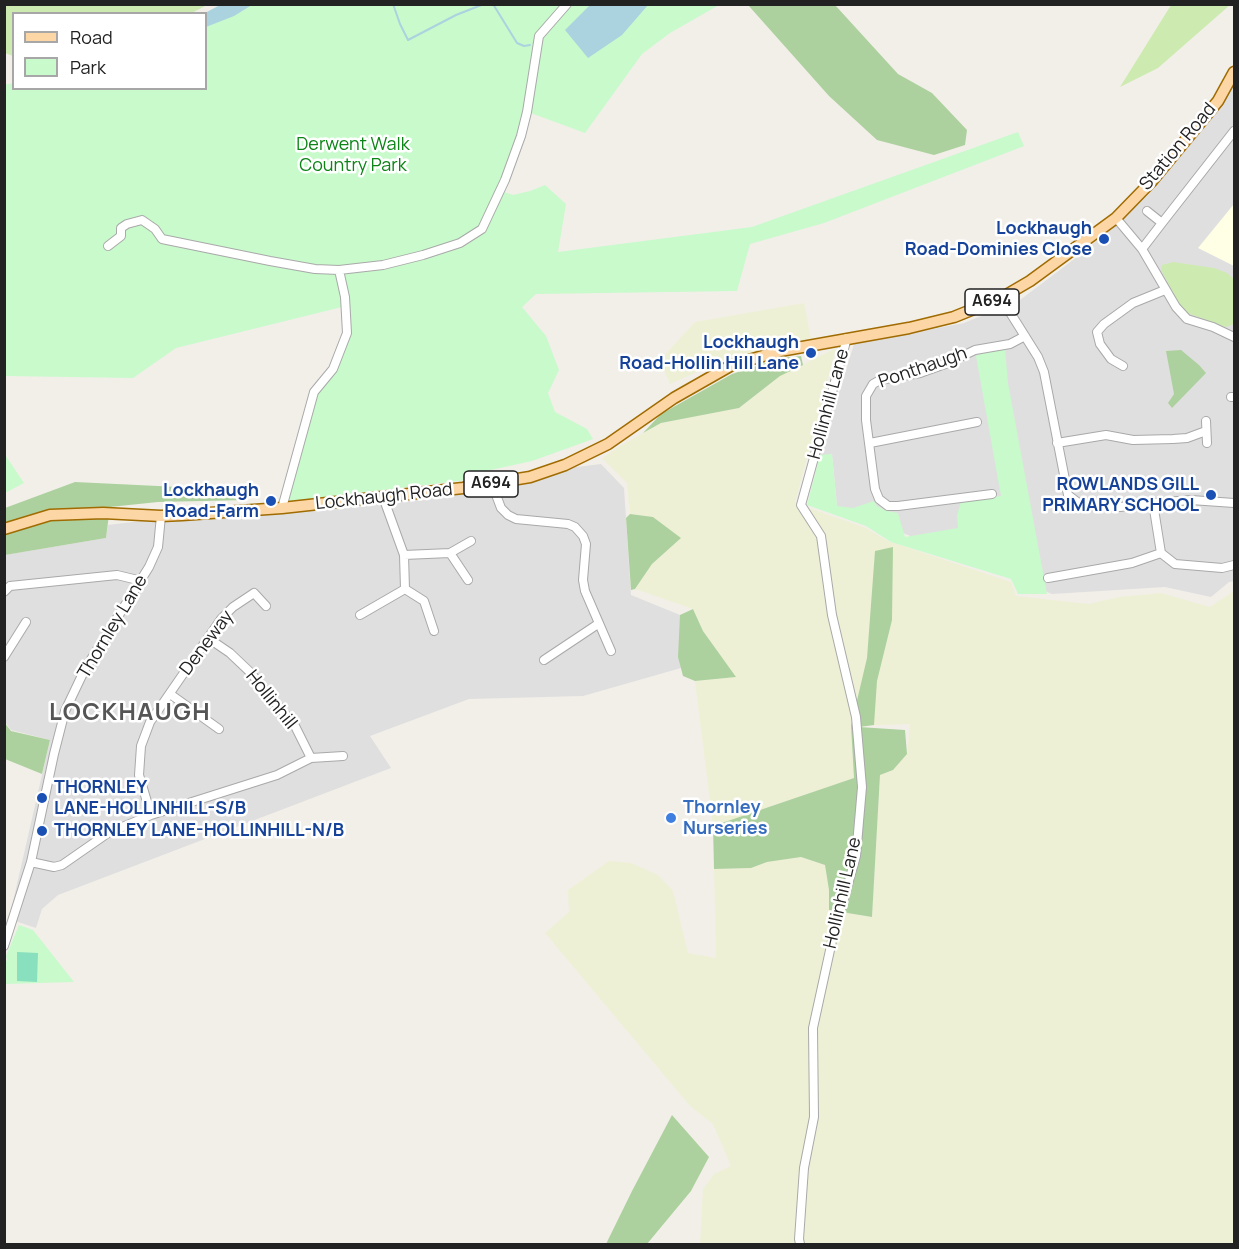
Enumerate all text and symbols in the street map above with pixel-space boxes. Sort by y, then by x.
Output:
legend [12,12,207,90]
text: Road [70,25,113,49]
text: Park [70,55,106,79]
street label: Station Road [1135,99,1221,195]
park label: Derwent Walk Country Park [296,134,410,176]
place label: Lockhaugh Road-Dominies Close [905,218,1092,260]
marker: Lockhaugh Road-Dominies Close [1097,232,1111,246]
road number: A694 [965,289,1019,315]
place label: Lockhaugh Road-Hollin Hill Lane [619,332,799,374]
street label: Ponthaugh [876,343,970,393]
street label: Hollinhill Lane [804,346,854,462]
marker: Lockhaugh Road-Hollin Hill Lane [804,346,818,360]
road number: A694 [464,471,518,497]
place label: ROWLANDS GILL PRIMARY SCHOOL [1042,474,1199,516]
street label: Lockhaugh Road [314,479,454,515]
place label: Lockhaugh Road-Farm [163,480,259,522]
marker: ROWLANDS GILL PRIMARY SCHOOL [1204,488,1218,502]
marker: Lockhaugh Road-Farm [264,494,278,508]
street label: Thornley Lane [74,571,152,683]
street label: Deneway [176,606,238,680]
street label: Hollinhill [241,666,301,734]
district label: LOCKHAUGH [49,699,211,727]
place label: THORNLEY LANE-HOLLINHILL-S/B [54,777,246,820]
marker: THORNLEY LANE-HOLLINHILL-S/B [35,791,49,805]
place label: Thornley Nurseries [683,797,767,840]
marker: Thornley Nurseries [664,811,678,825]
place label: THORNLEY LANE-HOLLINHILL-N/B [54,820,344,842]
marker: THORNLEY LANE-HOLLINHILL-N/B [35,824,49,838]
street label: Hollinhill Lane [820,835,866,951]

